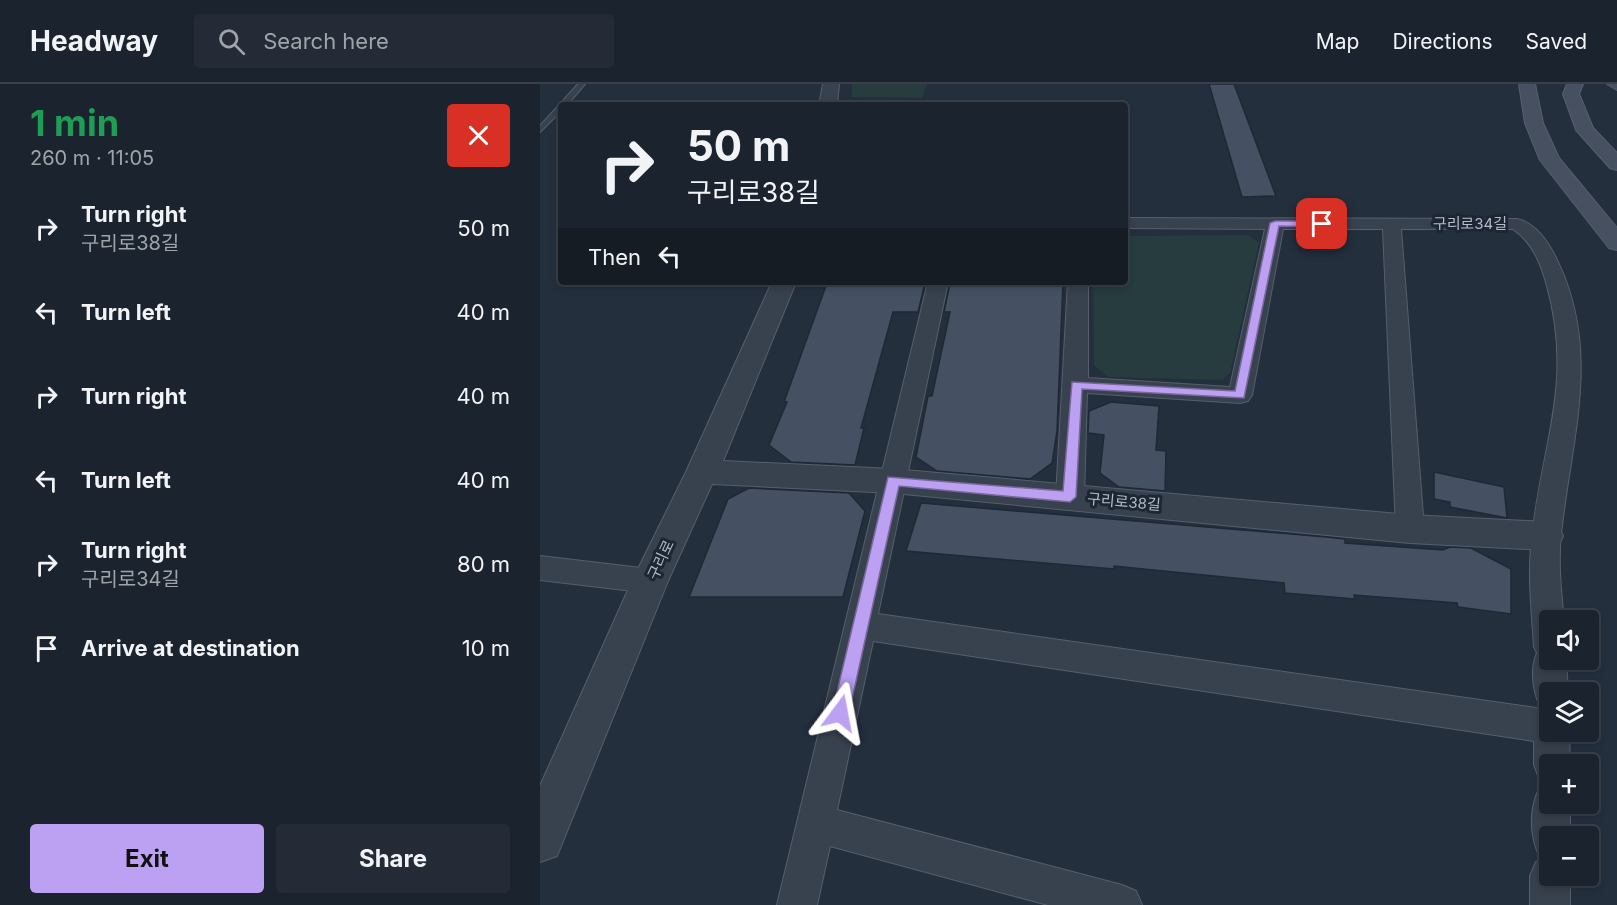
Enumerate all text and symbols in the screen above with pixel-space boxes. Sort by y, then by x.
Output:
search box [194,14,614,68]
text: Headway [30,24,158,58]
icon: search [215,25,248,58]
text: Search here [263,28,389,54]
text: Map [1316,29,1359,54]
text: Directions [1392,29,1493,54]
text: Saved [1526,29,1587,54]
text: 1 min [30,101,119,145]
button: close [447,104,510,167]
text: 50 m [687,120,790,171]
icon: right [588,126,666,204]
text: 260 m · 11:05 [30,146,154,170]
text: 구리로38길 [687,176,820,209]
pin [1296,198,1347,249]
text: Turn right [81,201,187,227]
icon: arrive [1305,207,1338,240]
icon: right [30,212,63,245]
street label: 구리로34길 [1433,214,1507,233]
text: 50 m [457,215,510,241]
text: 구리로38길 [81,231,179,255]
icon: left [653,240,686,273]
text: Then [588,244,641,270]
icon: left [30,296,63,329]
text: Turn left [81,299,171,325]
text: 40 m [456,299,510,325]
icon: right [30,380,63,413]
text: Turn right [81,383,187,409]
text: 40 m [456,383,510,409]
icon: left [30,464,63,497]
text: Turn left [81,467,171,493]
text: 40 m [456,467,510,493]
street label: 구리로38길 [1086,489,1162,514]
text: Turn right [81,537,187,563]
street label: 구리로 [643,537,678,583]
icon: right [30,548,63,581]
text: 80 m [457,551,510,577]
text: 구리로34길 [81,567,180,591]
map controls [1539,610,1599,886]
button: sound [1539,610,1599,670]
icon: arrive [30,632,63,665]
text: Arrive at destination [81,635,300,661]
text: 10 m [462,635,510,661]
position arrow [808,681,872,745]
button: layers [1539,682,1599,742]
button: + [1539,754,1599,814]
button: Exit [30,824,264,893]
button: Share [276,824,510,893]
button: − [1539,826,1599,886]

